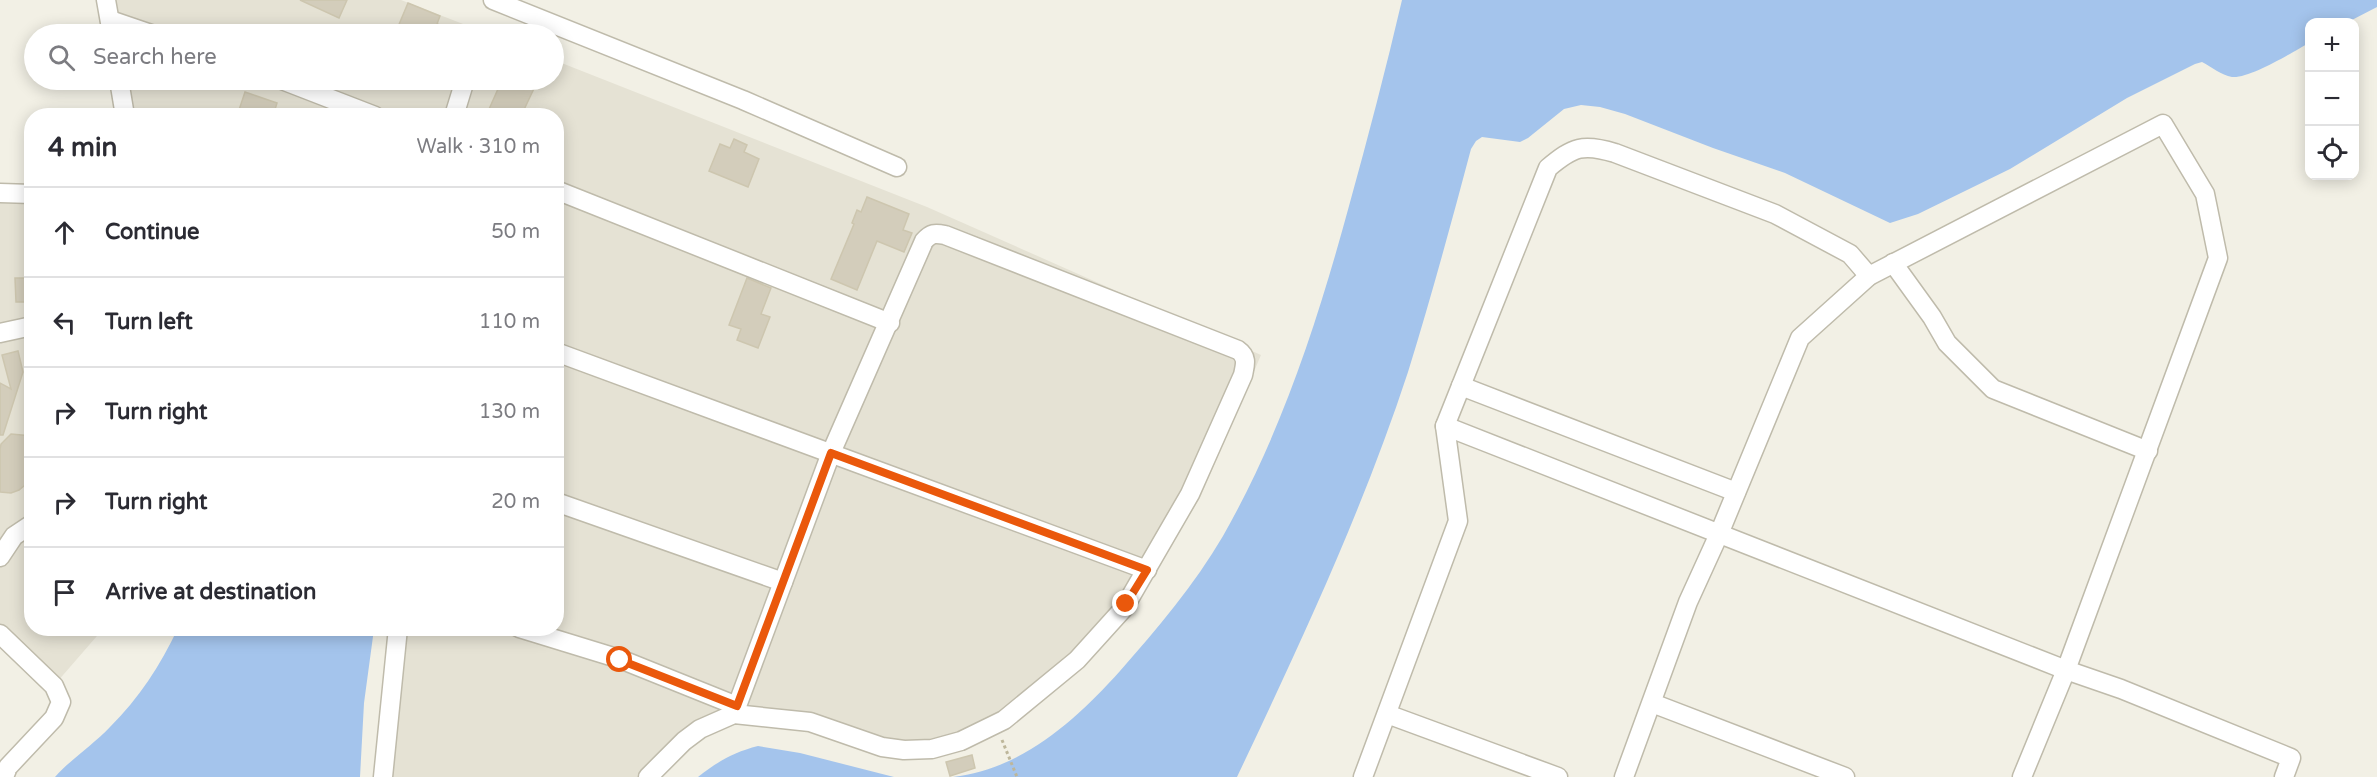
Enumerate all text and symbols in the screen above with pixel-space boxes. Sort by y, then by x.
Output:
map controls [2305,18,2359,180]
button: + [2305,18,2359,72]
search box [24,24,564,90]
icon: search [45,41,78,74]
text: Search here [93,44,217,70]
button: − [2305,72,2359,126]
button: locate [2305,126,2359,180]
text: 4 min [48,132,117,163]
text: Walk · 310 m [417,135,540,159]
icon: ahead [48,216,81,249]
text: Continue [105,219,200,245]
text: 50 m [491,220,540,244]
icon: left [48,306,81,339]
text: Turn left [105,309,193,335]
text: 110 m [479,310,540,334]
icon: right [48,396,81,429]
text: Turn right [105,399,207,425]
text: 130 m [479,400,540,424]
icon: right [48,486,81,519]
text: Turn right [105,489,207,515]
text: 20 m [491,490,540,514]
icon: arrive [48,576,81,609]
text: Arrive at destination [105,579,316,605]
route end [1112,590,1138,616]
route start [606,646,632,672]

